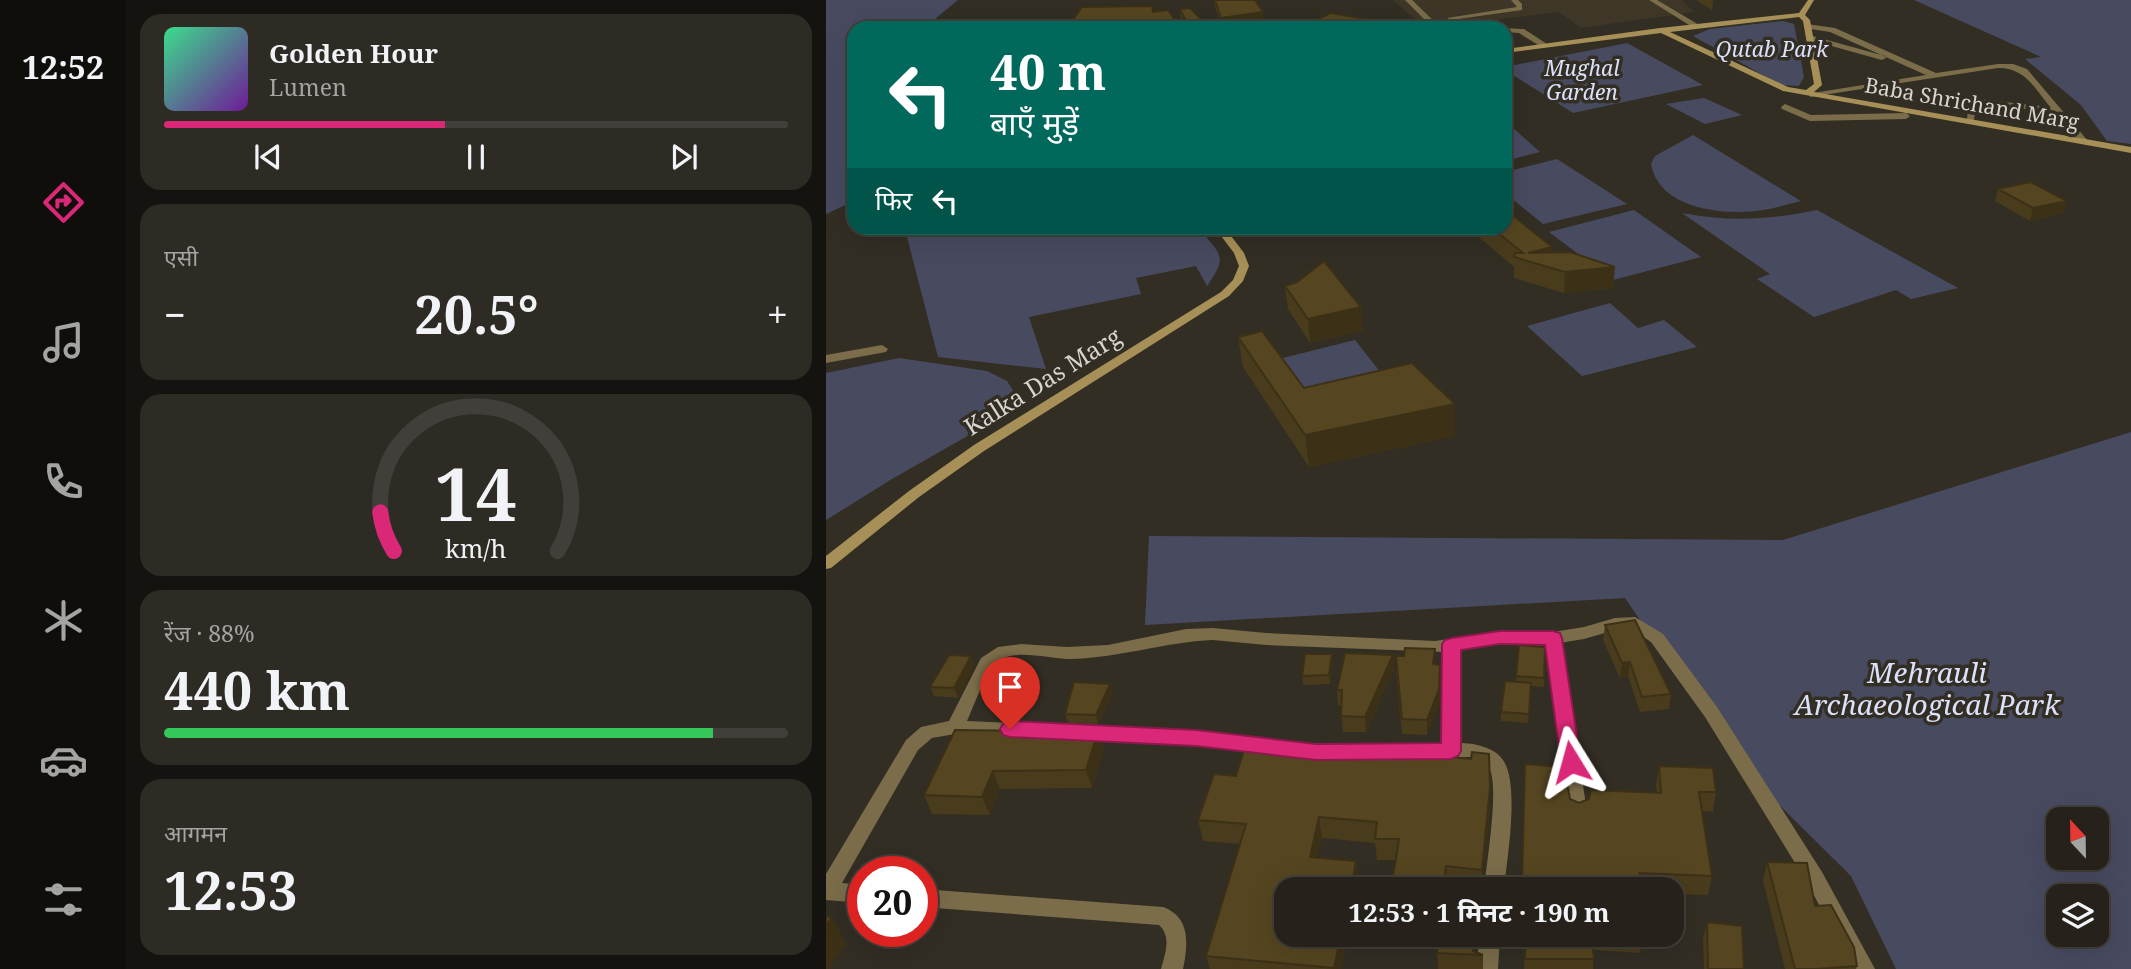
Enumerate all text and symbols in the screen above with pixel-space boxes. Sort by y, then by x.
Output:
text: Golden Hour [269,35,438,71]
park label: Qutab Park [1716,35,1829,63]
text: 40 m [990,38,1106,104]
text: 12:52 [22,45,104,88]
icon: left [875,49,966,140]
park label: Mughal Garden [1543,54,1620,106]
street label: Baba Shrichand Marg [1863,70,2082,136]
text: Lumen [269,71,347,103]
text: बाएँ मुड़ें [990,101,1079,144]
icon: previous [249,138,287,176]
icon: pause [457,138,495,176]
icon: next [665,138,703,176]
icon: directions [39,178,88,227]
text: फिर [875,182,912,218]
icon: left [926,182,964,220]
text: एसी [164,241,198,273]
text: 20.5° [414,278,539,349]
text: − [164,288,186,340]
text: + [767,288,788,340]
icon: music [39,318,88,367]
street label: Kalka Das Marg [957,319,1127,442]
text: 14 [435,443,517,542]
icon: phone [39,457,88,506]
text: km/h [445,530,507,564]
icon: climate [39,596,88,645]
text: रेंज · 88% [164,617,255,649]
park label: Mehrauli Archaeological Park [1792,653,2061,723]
text: 440 km [164,654,350,725]
pin [980,657,1040,729]
icon: arrive [991,668,1029,706]
position arrow [1534,725,1608,799]
icon: car [39,736,88,785]
north arrow [2046,807,2109,870]
map controls [2046,807,2109,947]
text: आगमन [164,817,227,849]
text: 12:53 [164,854,297,925]
speed limit sign: 20 [847,856,938,947]
icon: filters [39,875,88,924]
button: layers [2046,884,2109,947]
text: 12:53 · 1 मिनट · 190 m [1348,894,1610,930]

